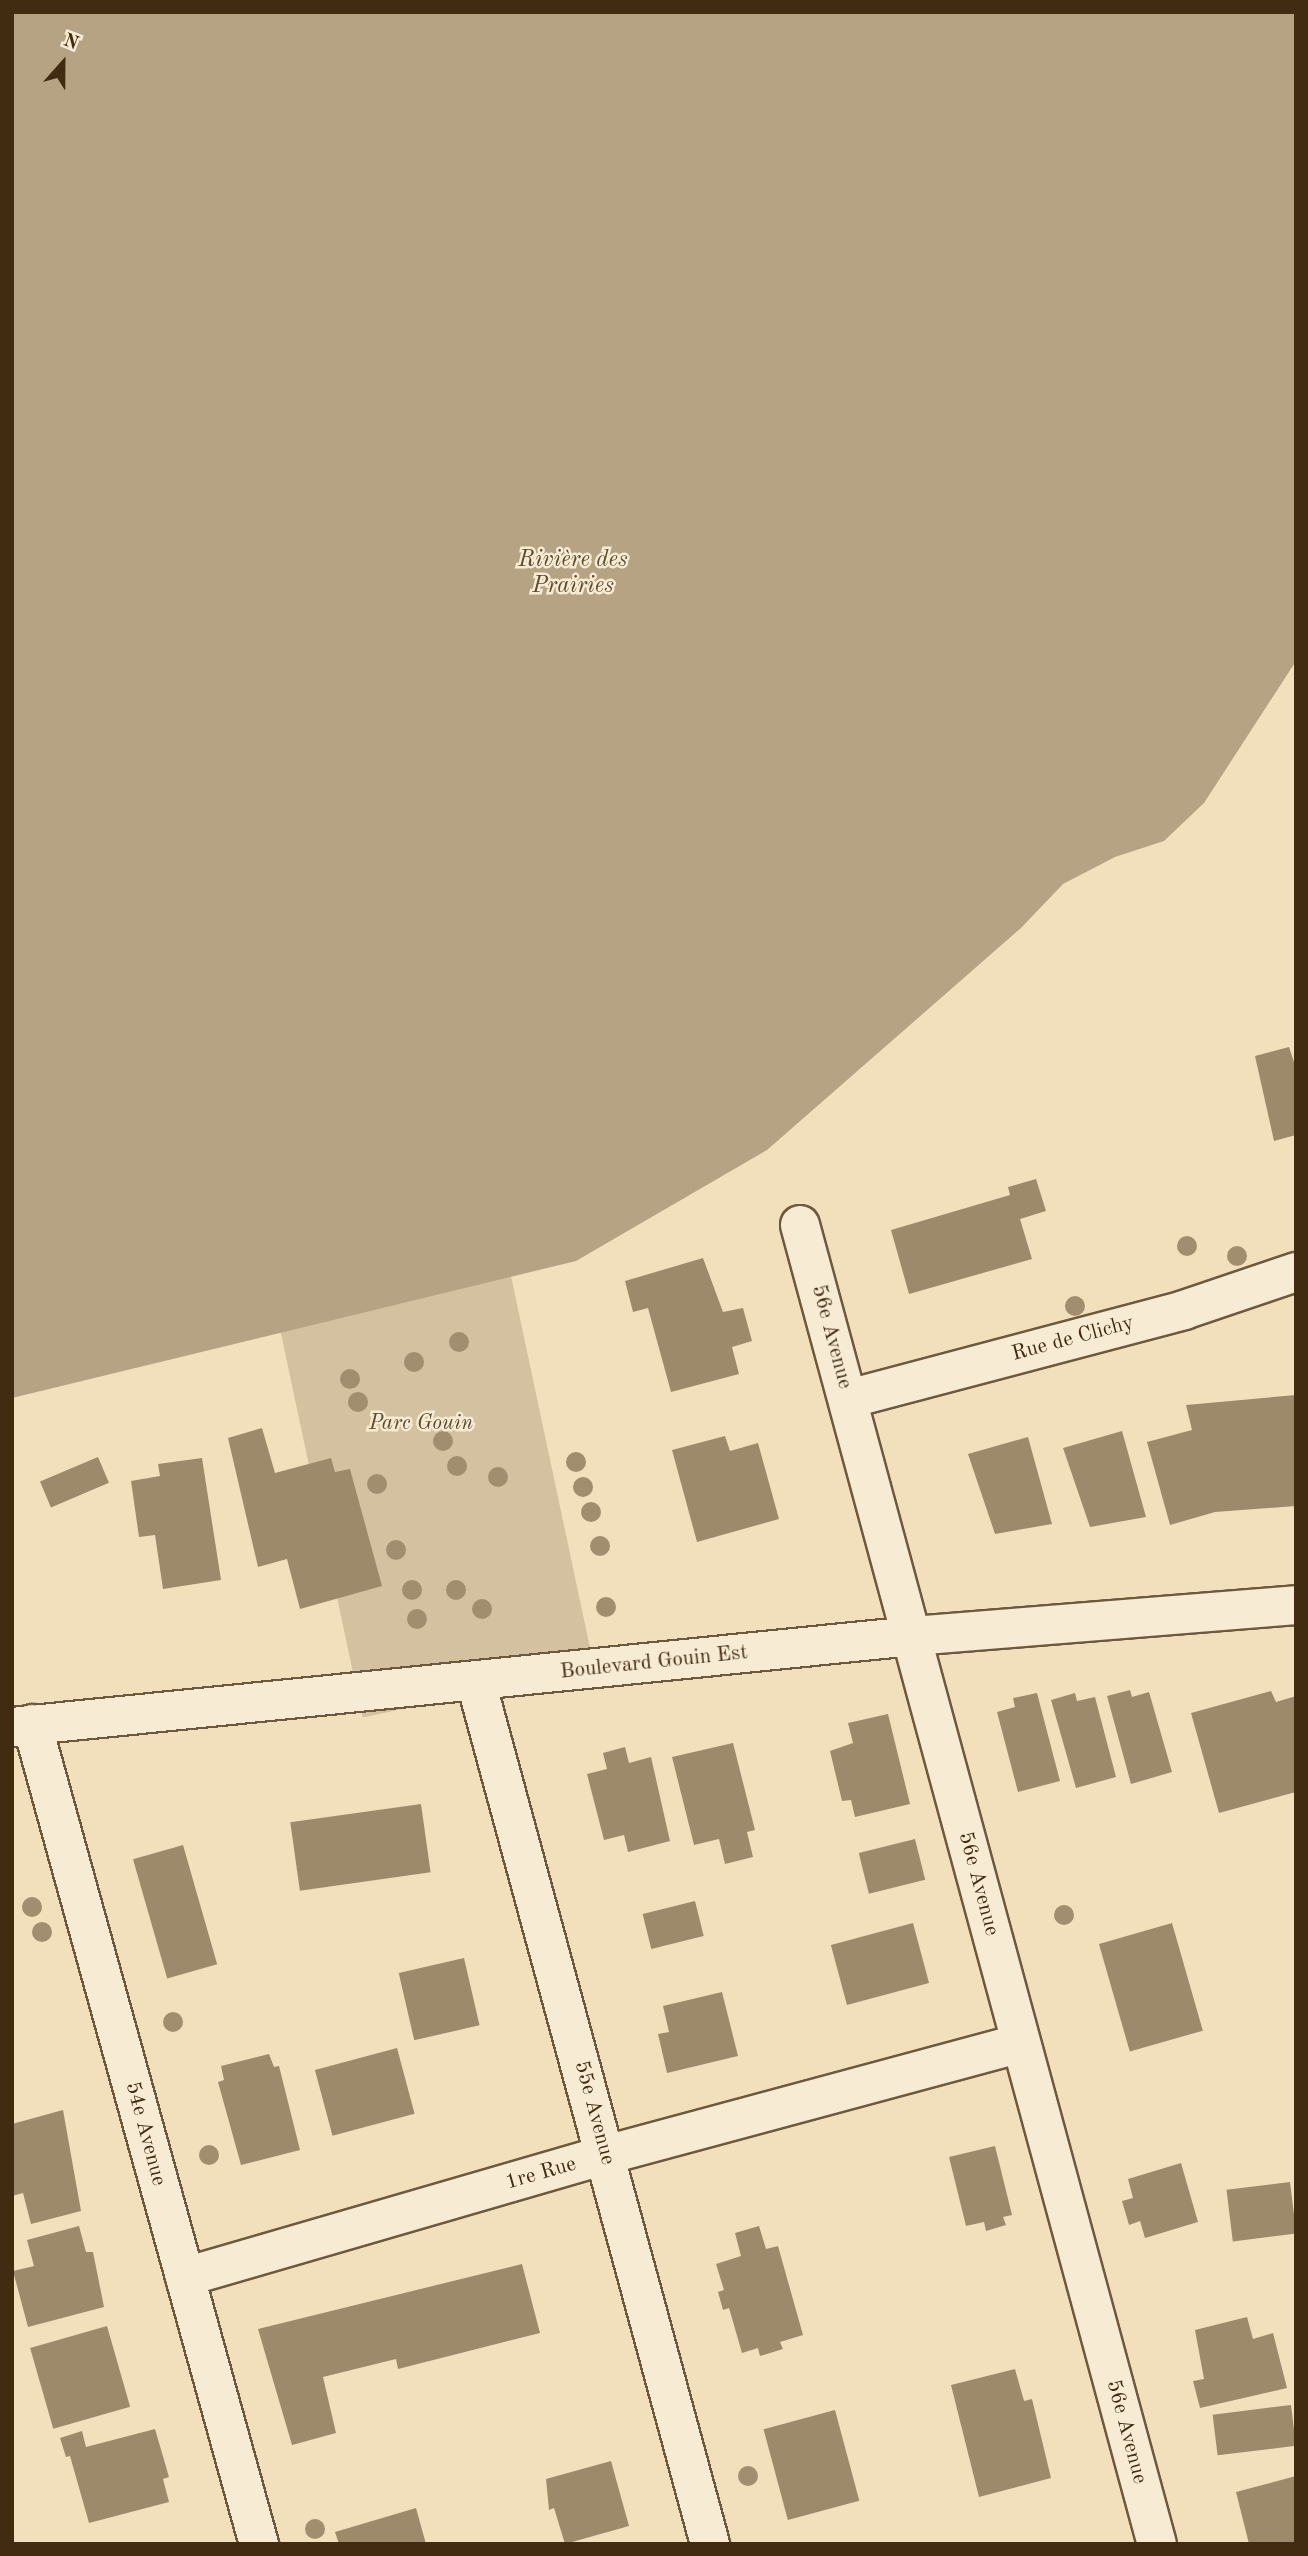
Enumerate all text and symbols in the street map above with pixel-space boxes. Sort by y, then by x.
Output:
north arrow [28,28,98,98]
text: N [61,31,81,54]
water label: Rivière des Prairies [518,546,628,600]
street label: 56e Avenue [805,1282,857,1392]
street label: Rue de Clichy [1009,1311,1137,1367]
park label: Parc Gouin [369,1411,473,1437]
street label: Boulevard Gouin Est [559,1641,749,1685]
street label: 56e Avenue [952,1829,1004,1939]
street label: 55e Avenue [568,2058,620,2168]
street label: 54e Avenue [119,2079,171,2189]
street label: 1re Rue [503,2152,579,2196]
street label: 56e Avenue [1100,2377,1152,2487]

